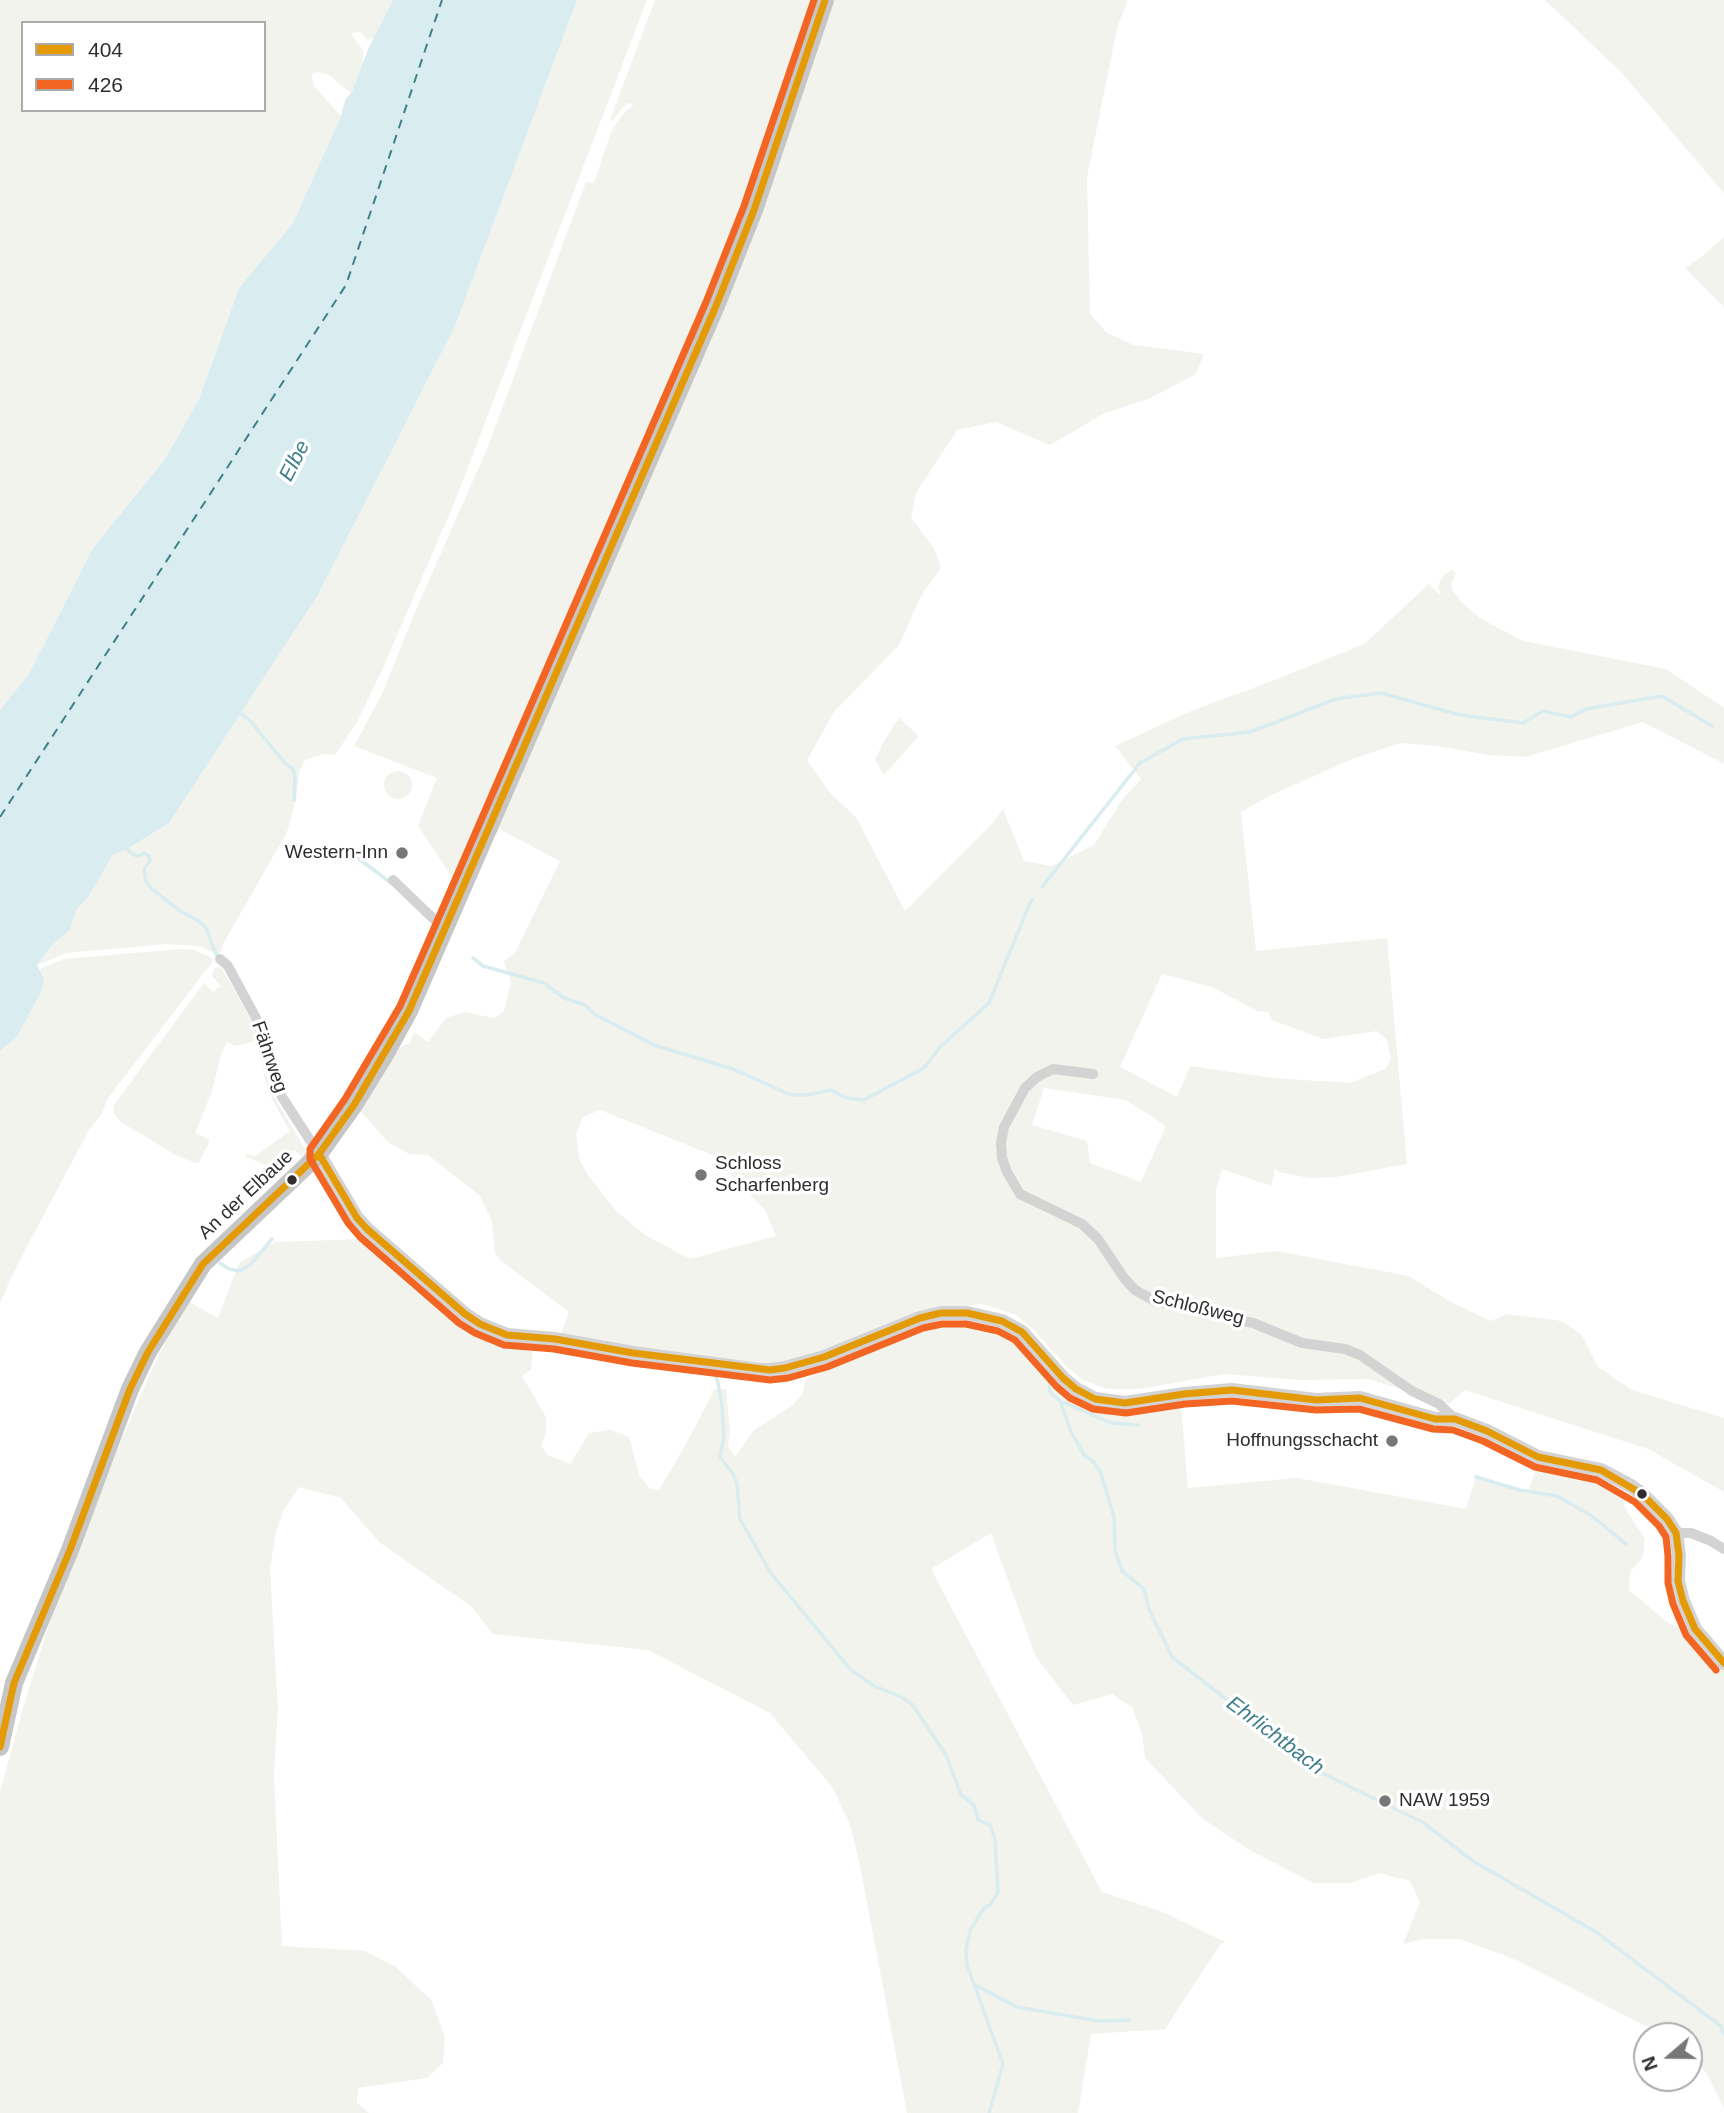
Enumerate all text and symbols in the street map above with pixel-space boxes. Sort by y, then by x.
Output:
legend [21,21,266,112]
text: 404 [88,38,123,61]
text: 426 [88,73,123,96]
water label: Elbe [274,437,316,485]
place label: Western-Inn [285,842,388,864]
marker: Western-Inn [394,845,410,861]
street label: Fährweg [246,1018,292,1096]
street label: An der Elbaue [194,1146,298,1244]
place label: Schloss Scharfenberg [715,1153,829,1197]
marker: Schloss Scharfenberg [693,1167,709,1183]
unlabelled marker [285,1173,299,1187]
street label: Schloßweg [1150,1286,1246,1330]
place label: Hoffnungsschacht [1226,1430,1378,1452]
marker: Hoffnungsschacht [1384,1433,1400,1449]
unlabelled marker [1635,1487,1649,1501]
water label: Ehrlichtbach [1221,1691,1329,1781]
place label: NAW 1959 [1399,1790,1490,1812]
marker: NAW 1959 [1377,1793,1393,1809]
north arrow [1633,2022,1703,2092]
text: N [1637,2054,1662,2074]

